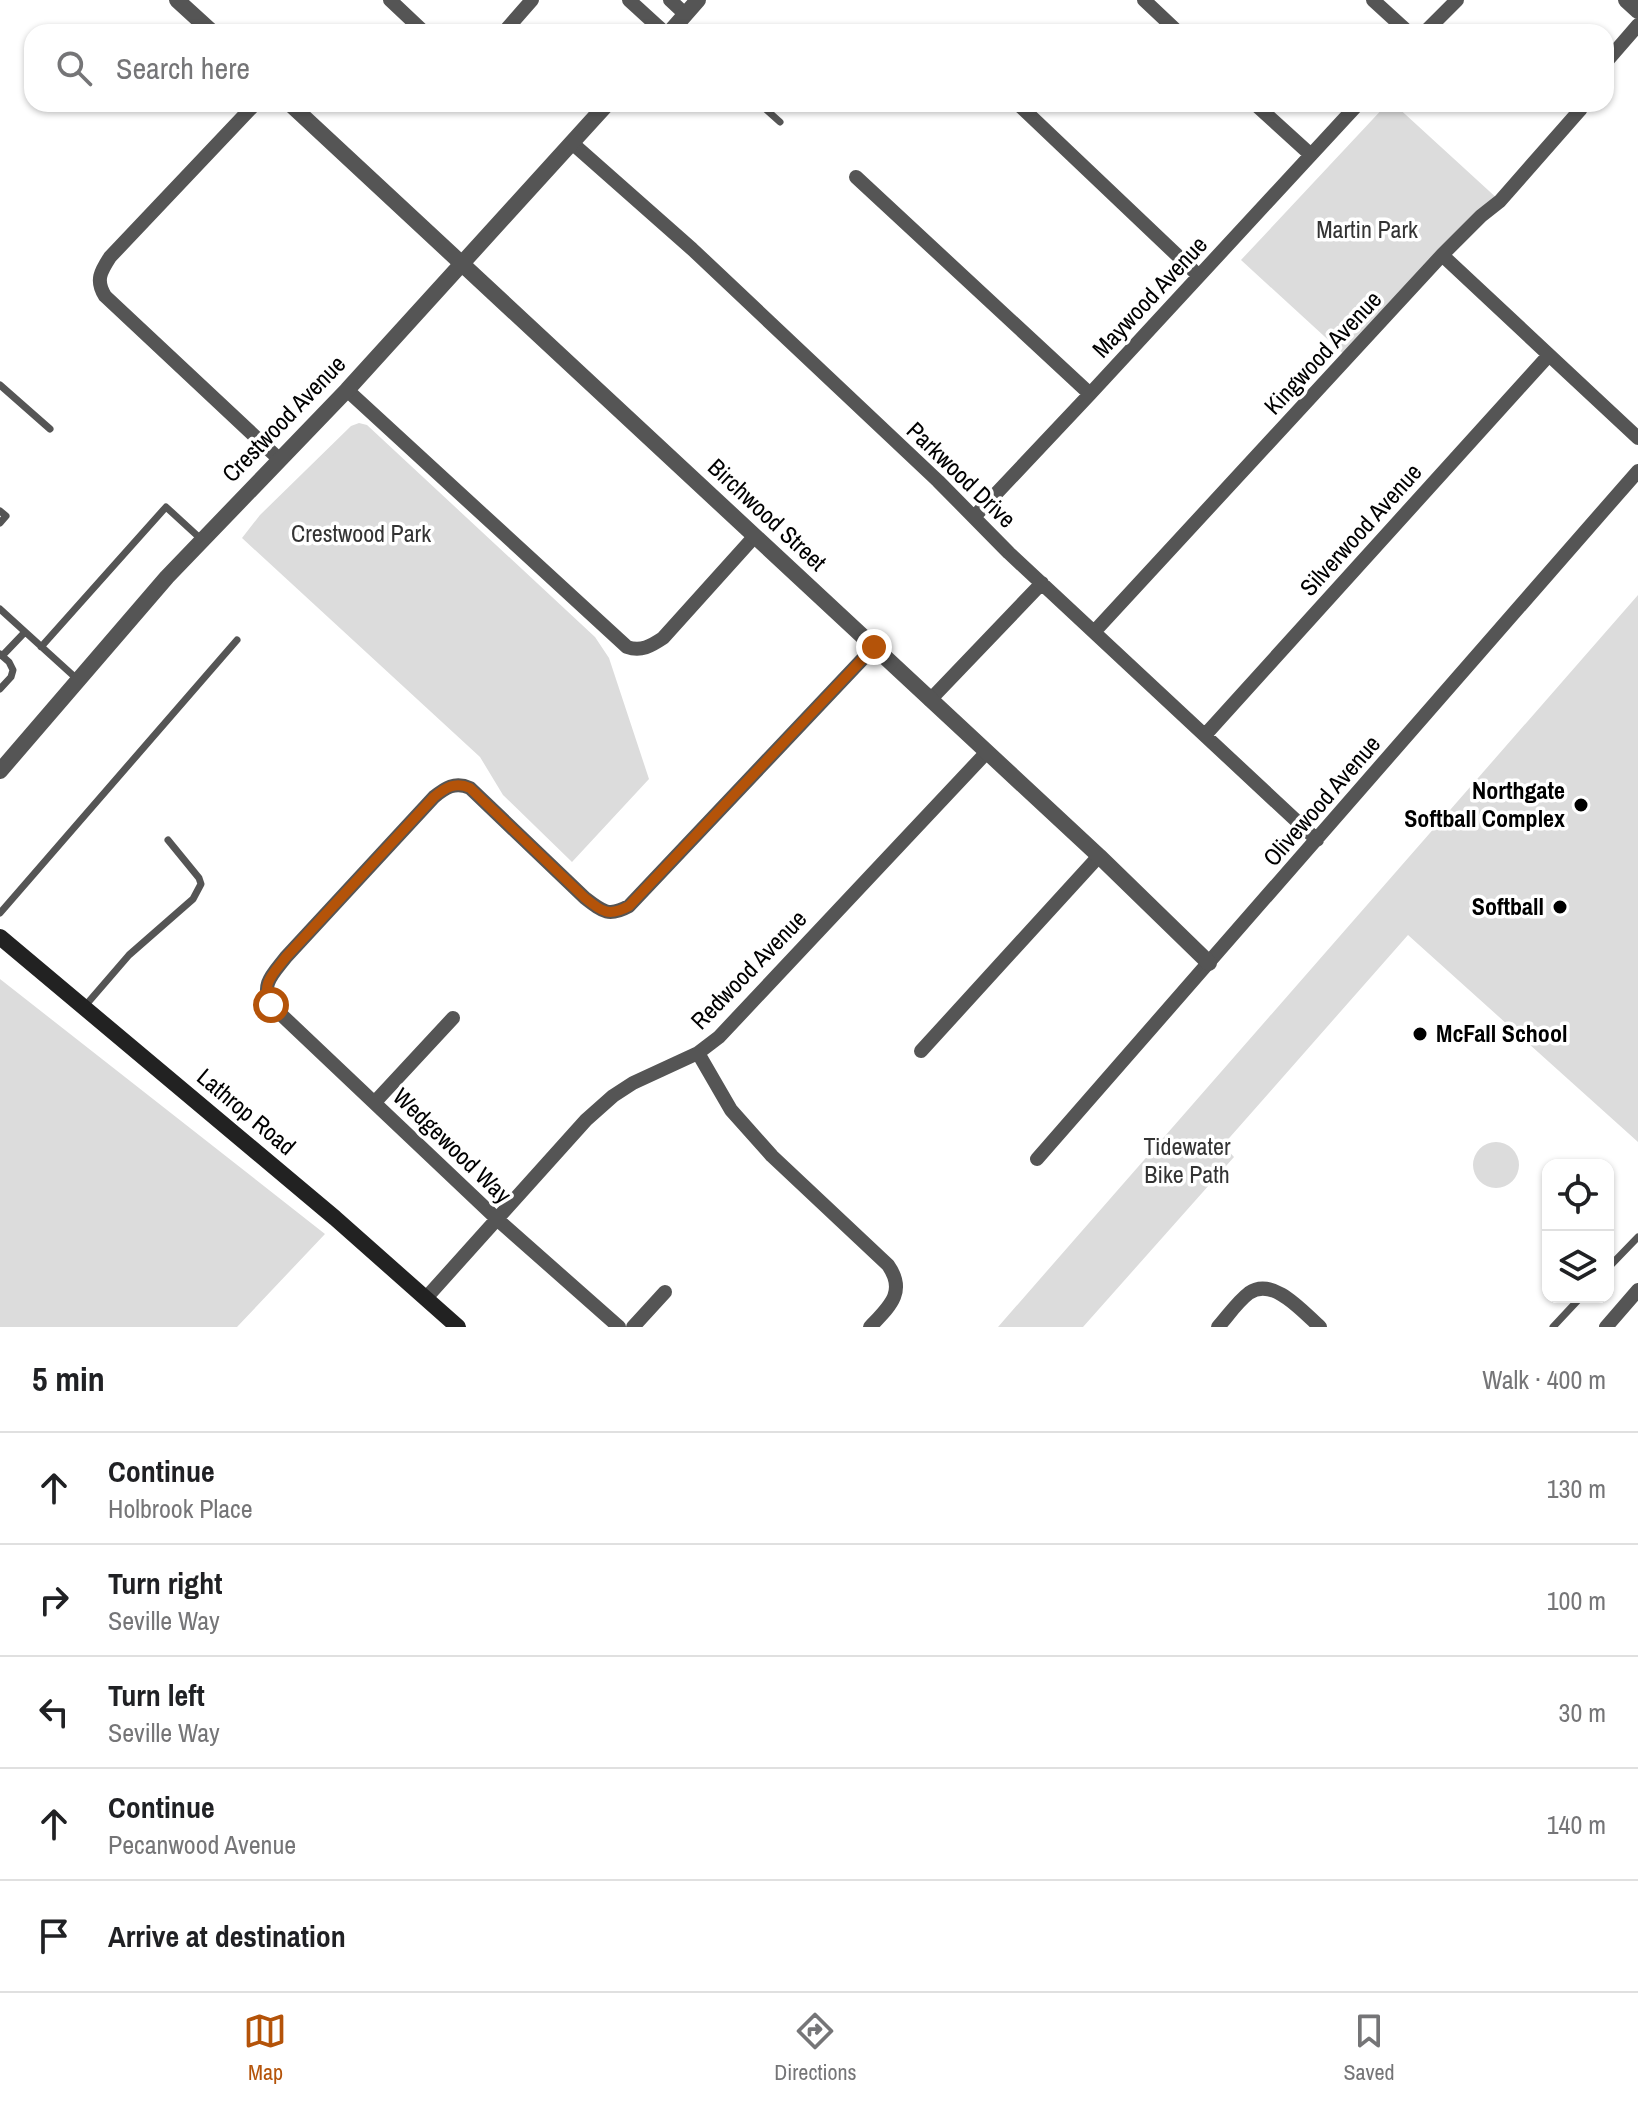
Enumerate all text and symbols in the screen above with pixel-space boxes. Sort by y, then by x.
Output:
search box [24,24,1614,112]
icon: search [52,46,96,90]
text: Search here [116,48,250,88]
park label: Martin Park [1316,213,1418,245]
street label: Maywood Avenue [1085,229,1214,364]
street label: Kingwood Avenue [1257,284,1388,421]
street label: Crestwood Avenue [215,348,352,489]
street label: Parkwood Drive [900,414,1023,534]
street label: Birchwood Street [702,451,834,578]
street label: Silverwood Avenue [1292,456,1428,603]
park label: Crestwood Park [291,517,431,549]
route end [856,629,892,665]
street label: Olivewood Avenue [1255,728,1387,873]
place label: Northgate Softball Complex [1404,774,1565,834]
marker: Northgate Softball Complex [1572,796,1590,814]
place label: Softball [1472,890,1544,922]
marker: Softball [1551,898,1569,916]
street label: Redwood Avenue [683,903,813,1036]
route start [253,987,289,1023]
place label: McFall School [1436,1017,1567,1049]
marker: McFall School [1411,1025,1429,1043]
street label: Lathrop Road [191,1061,303,1162]
street label: Wedgewood Way [386,1081,519,1210]
park label: Tidewater Bike Path [1143,1130,1231,1190]
map controls [1542,1159,1614,1303]
button: locate [1542,1159,1614,1231]
button: layers [1542,1231,1614,1303]
text: 5 min [32,1356,105,1402]
text: Walk · 400 m [1482,1362,1606,1397]
text: Continue [108,1451,215,1491]
icon: ahead [32,1466,76,1510]
text: 130 m [1547,1471,1606,1506]
text: Holbrook Place [108,1491,253,1526]
text: Turn right [108,1563,222,1603]
icon: right [32,1578,76,1622]
text: 100 m [1547,1583,1606,1618]
text: Seville Way [108,1603,220,1638]
text: Turn left [108,1675,205,1715]
icon: left [32,1690,76,1734]
text: 30 m [1559,1695,1606,1730]
text: Seville Way [108,1715,220,1750]
text: Continue [108,1787,215,1827]
icon: ahead [32,1802,76,1846]
text: 140 m [1547,1807,1606,1842]
text: Pecanwood Avenue [108,1827,296,1862]
icon: arrive [32,1914,76,1958]
text: Arrive at destination [108,1916,346,1956]
tab: Map [243,2009,287,2087]
tab: Directions [774,2009,857,2087]
tab: Saved [1343,2009,1395,2087]

